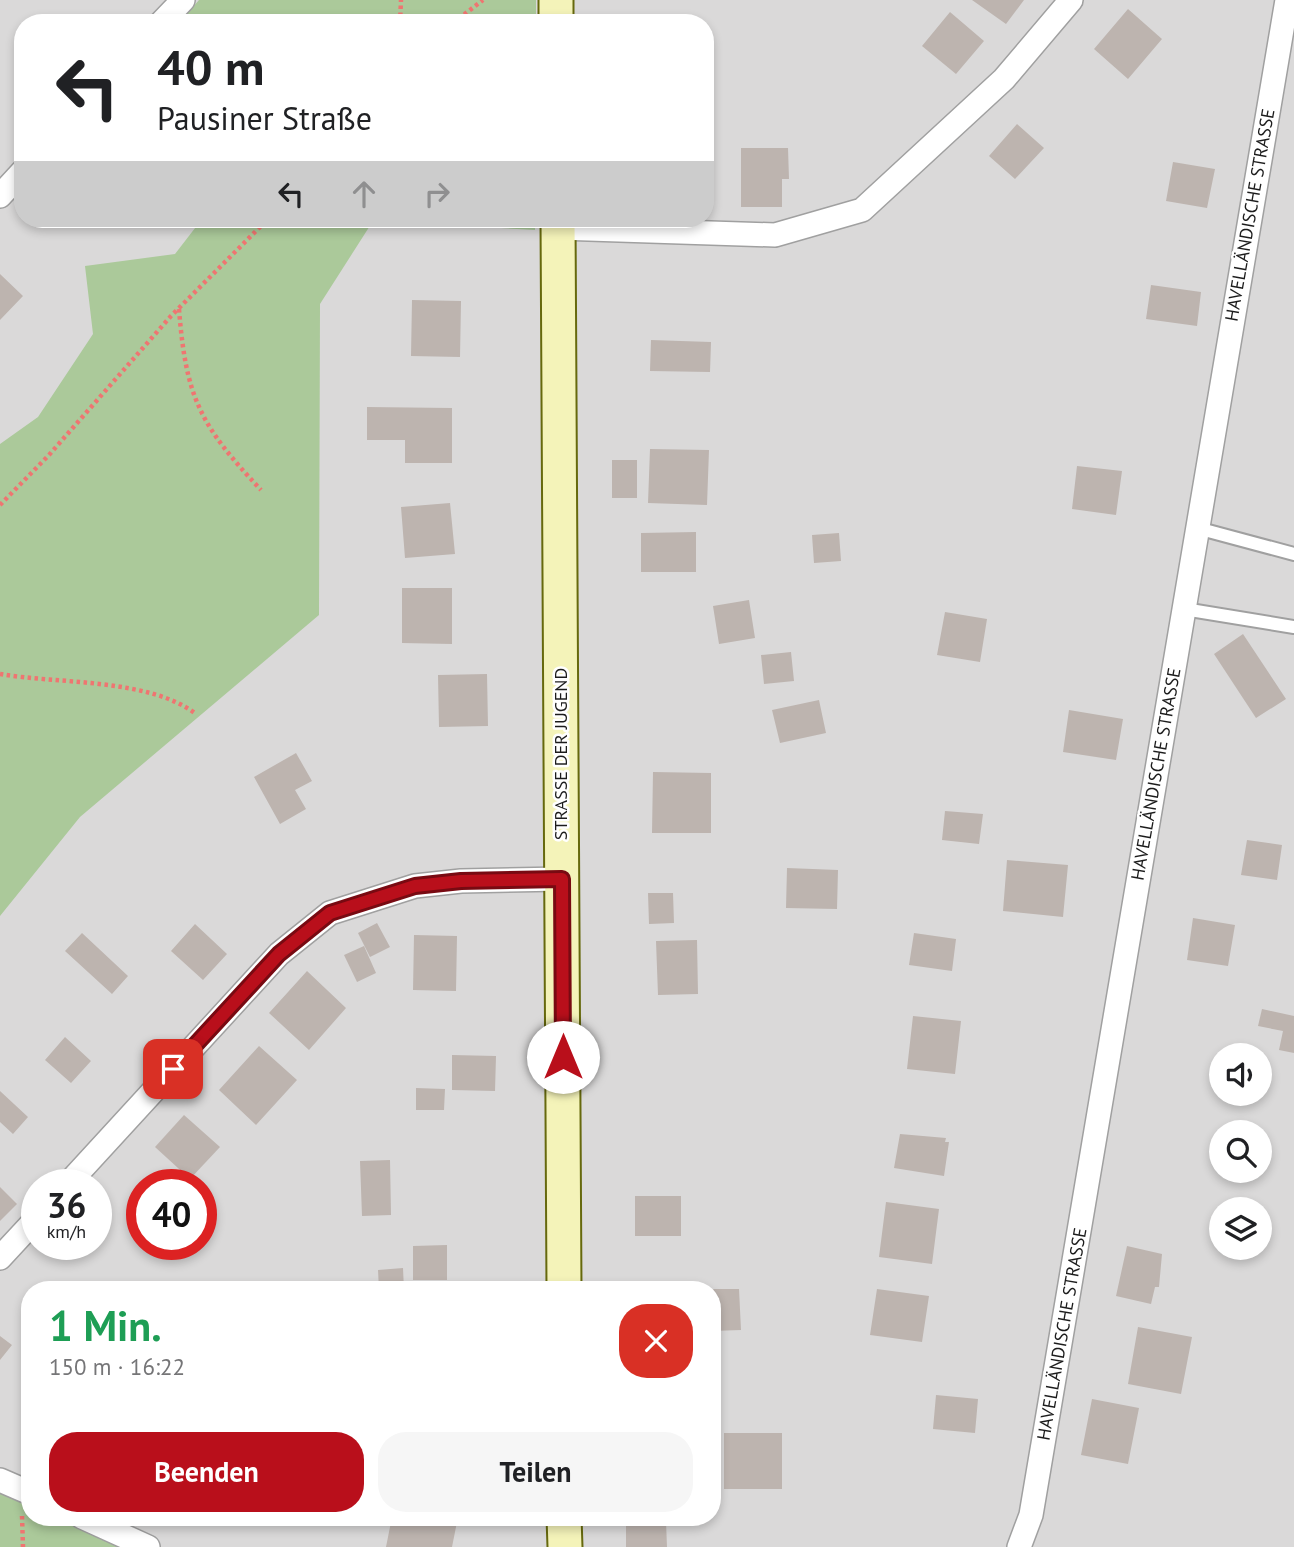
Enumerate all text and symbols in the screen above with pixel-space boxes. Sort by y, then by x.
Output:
text: 40 m [157,35,264,99]
icon: left [42,42,133,133]
text: Pausiner Straße [157,97,372,139]
street label: HAVELLÄNDISCHE STRASSE [1219,107,1280,323]
icon: left [272,175,310,213]
icon: ahead [345,175,383,213]
icon: right [418,175,456,213]
street label: HAVELLÄNDISCHE STRASSE [1125,666,1186,882]
street label: STRASSE DER JUGEND [549,668,572,840]
position arrow [526,1020,600,1094]
pin [143,1039,203,1099]
map controls [1209,1043,1272,1260]
button: sound [1209,1043,1272,1106]
icon: arrive [154,1050,192,1088]
button: search [1209,1120,1272,1183]
speed limit sign: 40 [126,1169,217,1260]
text: 36 [47,1182,86,1228]
button: layers [1209,1197,1272,1260]
text: km/h [47,1220,86,1243]
street label: HAVELLÄNDISCHE STRASSE [1031,1226,1092,1442]
text: 1 Min. [49,1298,162,1353]
button: close [619,1304,693,1378]
text: 150 m · 16:22 [49,1352,185,1381]
button: Beenden [49,1432,364,1512]
button: Teilen [378,1432,693,1512]

